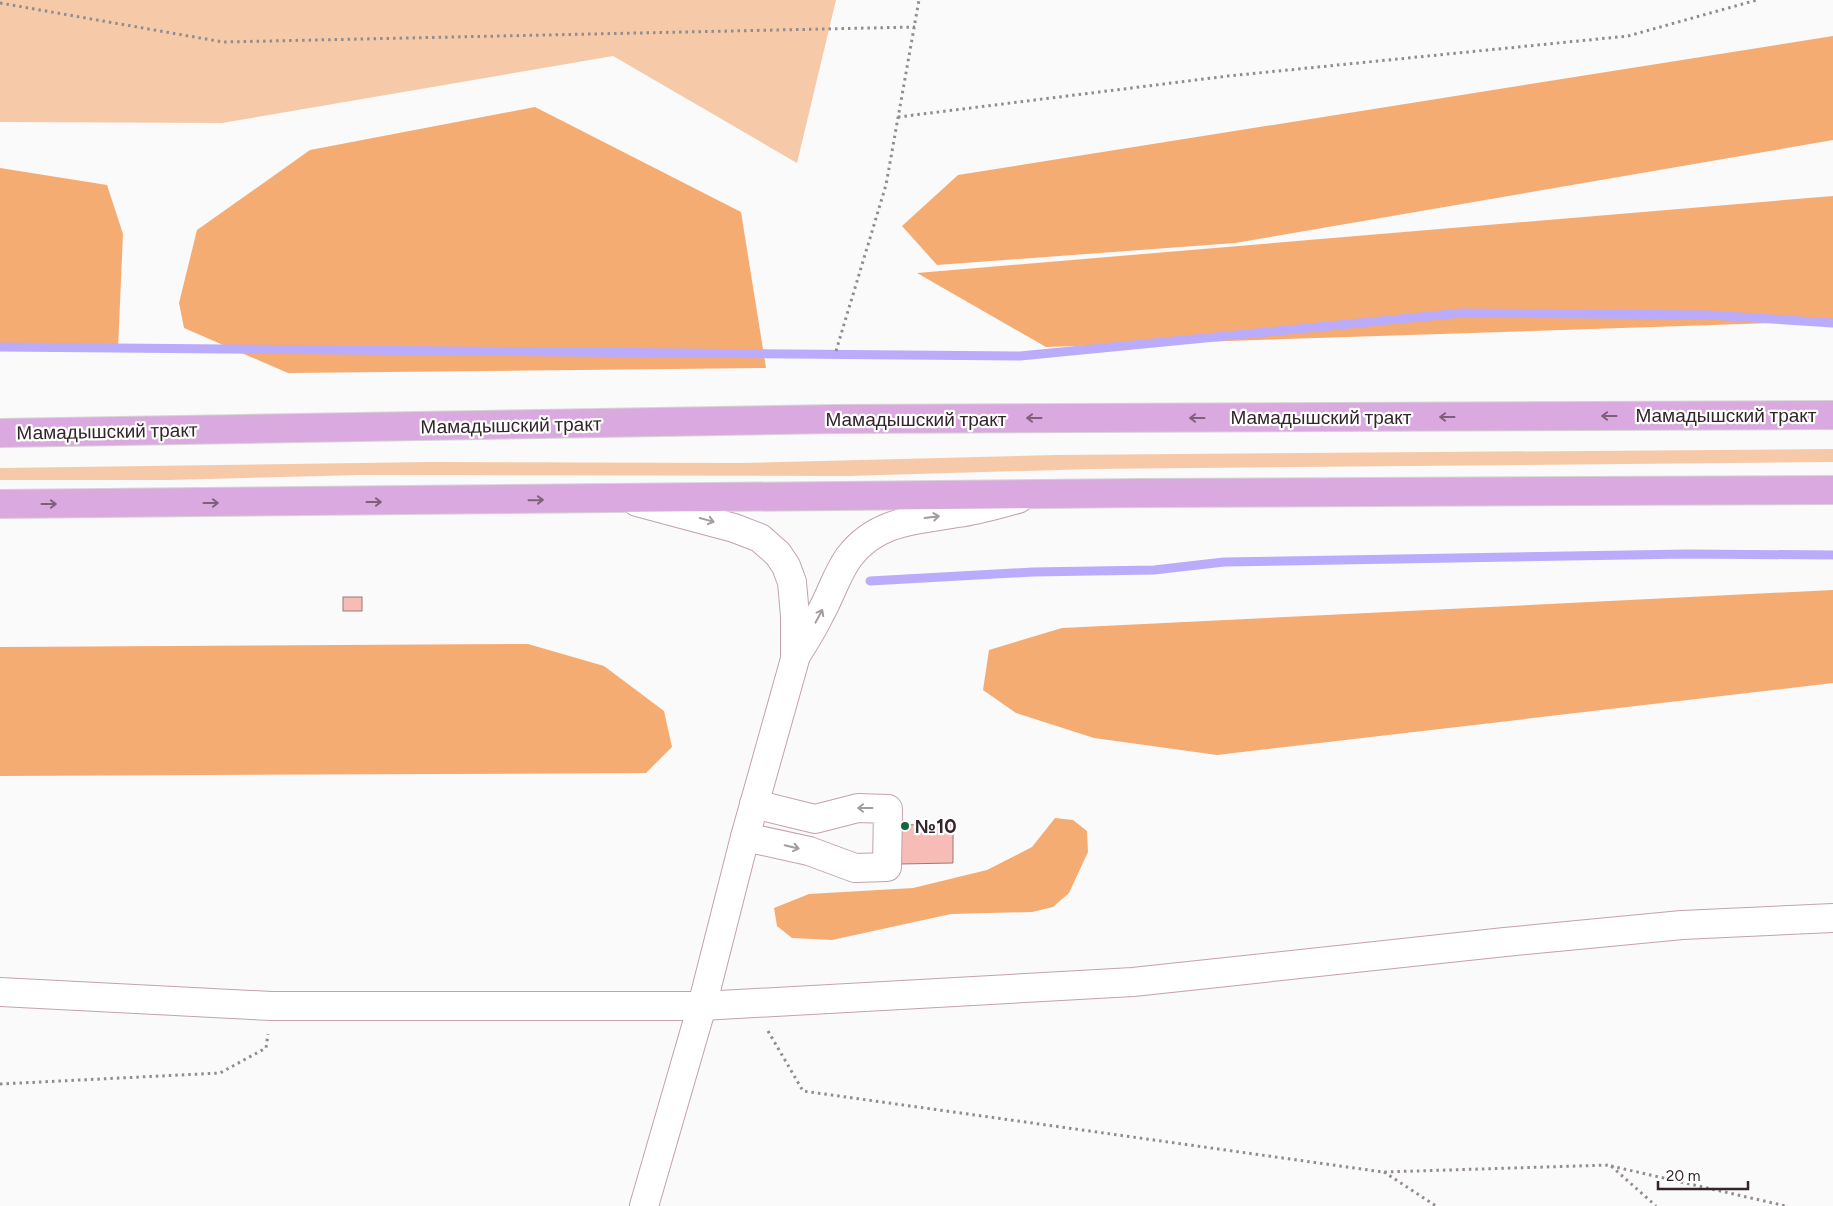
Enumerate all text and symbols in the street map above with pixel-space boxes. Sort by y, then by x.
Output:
street label: Мамадышский тракт [1635,404,1817,427]
street label: Мамадышский тракт [1230,406,1412,429]
street label: Мамадышский тракт [825,408,1007,431]
one-way arrow [1602,411,1618,421]
street label: Мамадышский тракт [420,412,602,439]
one-way arrow [1439,412,1455,421]
one-way arrow [1027,413,1043,423]
one-way arrow [1189,413,1206,423]
street label: Мамадышский тракт [16,418,198,445]
one-way arrow [528,495,544,505]
one-way arrow [365,497,381,507]
one-way arrow [202,498,219,508]
one-way arrow [40,499,56,509]
one-way arrow [924,512,940,522]
one-way arrow [698,516,714,525]
one-way arrow [815,609,824,624]
one-way arrow [857,803,873,813]
place label: №10 [915,815,957,838]
marker: №10 [899,820,911,832]
one-way arrow [784,843,800,852]
scale bar [1658,1158,1748,1190]
text: 20 m [1666,1167,1700,1185]

